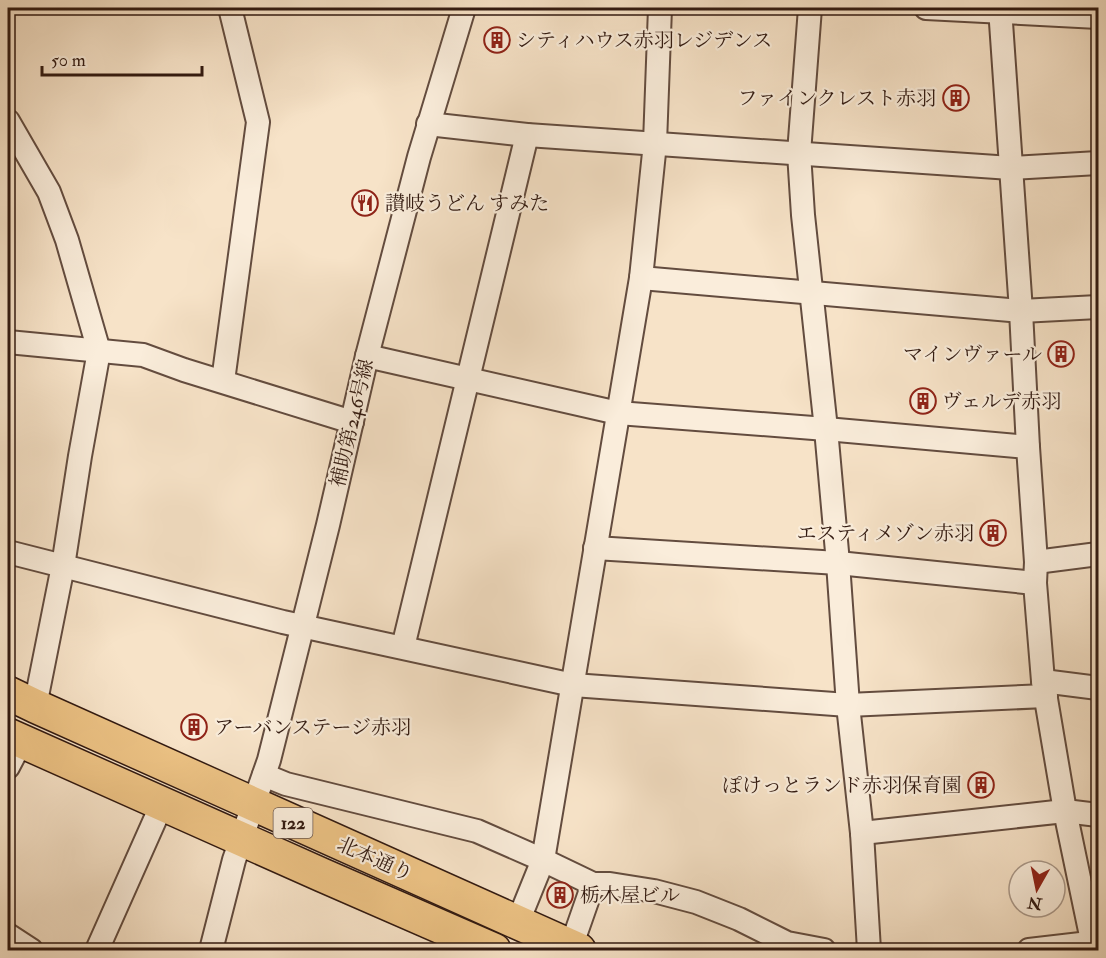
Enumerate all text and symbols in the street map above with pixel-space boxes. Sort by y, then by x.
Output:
building icon: シティハウス赤羽レジデンス [482,25,512,55]
place label: シティハウス赤羽レジデンス [516,28,772,53]
scale bar [42,39,202,77]
text: 50 m [51,49,86,72]
building icon: ファインクレスト赤羽 [941,83,971,113]
place label: ファインクレスト赤羽 [737,86,936,111]
restaurant icon: 讃岐うどん すみた [350,188,380,218]
place label: 讃岐うどん すみた [385,191,549,216]
building icon: マインヴァール [1046,339,1076,369]
place label: マインヴァール [903,342,1042,367]
street label: 補助第246号線 [325,356,379,490]
building icon: ヴェルデ赤羽 [908,386,938,416]
place label: ヴェルデ赤羽 [942,389,1061,414]
building icon: エスティメゾン赤羽 [978,518,1008,548]
place label: エスティメゾン赤羽 [797,521,974,546]
building icon: アーバンステージ赤羽 [179,712,209,742]
place label: アーバンステージ赤羽 [214,715,411,740]
building icon: ぽけっとランド赤羽保育園 [966,770,996,800]
place label: ぽけっとランド赤羽保育園 [722,773,962,798]
road number: 122 [274,808,312,838]
street label: 北本通り [333,831,417,887]
north arrow [1007,859,1067,919]
building icon: 栃木屋ビル [545,880,575,910]
place label: 栃木屋ビル [580,883,680,908]
text: N [1026,892,1044,914]

